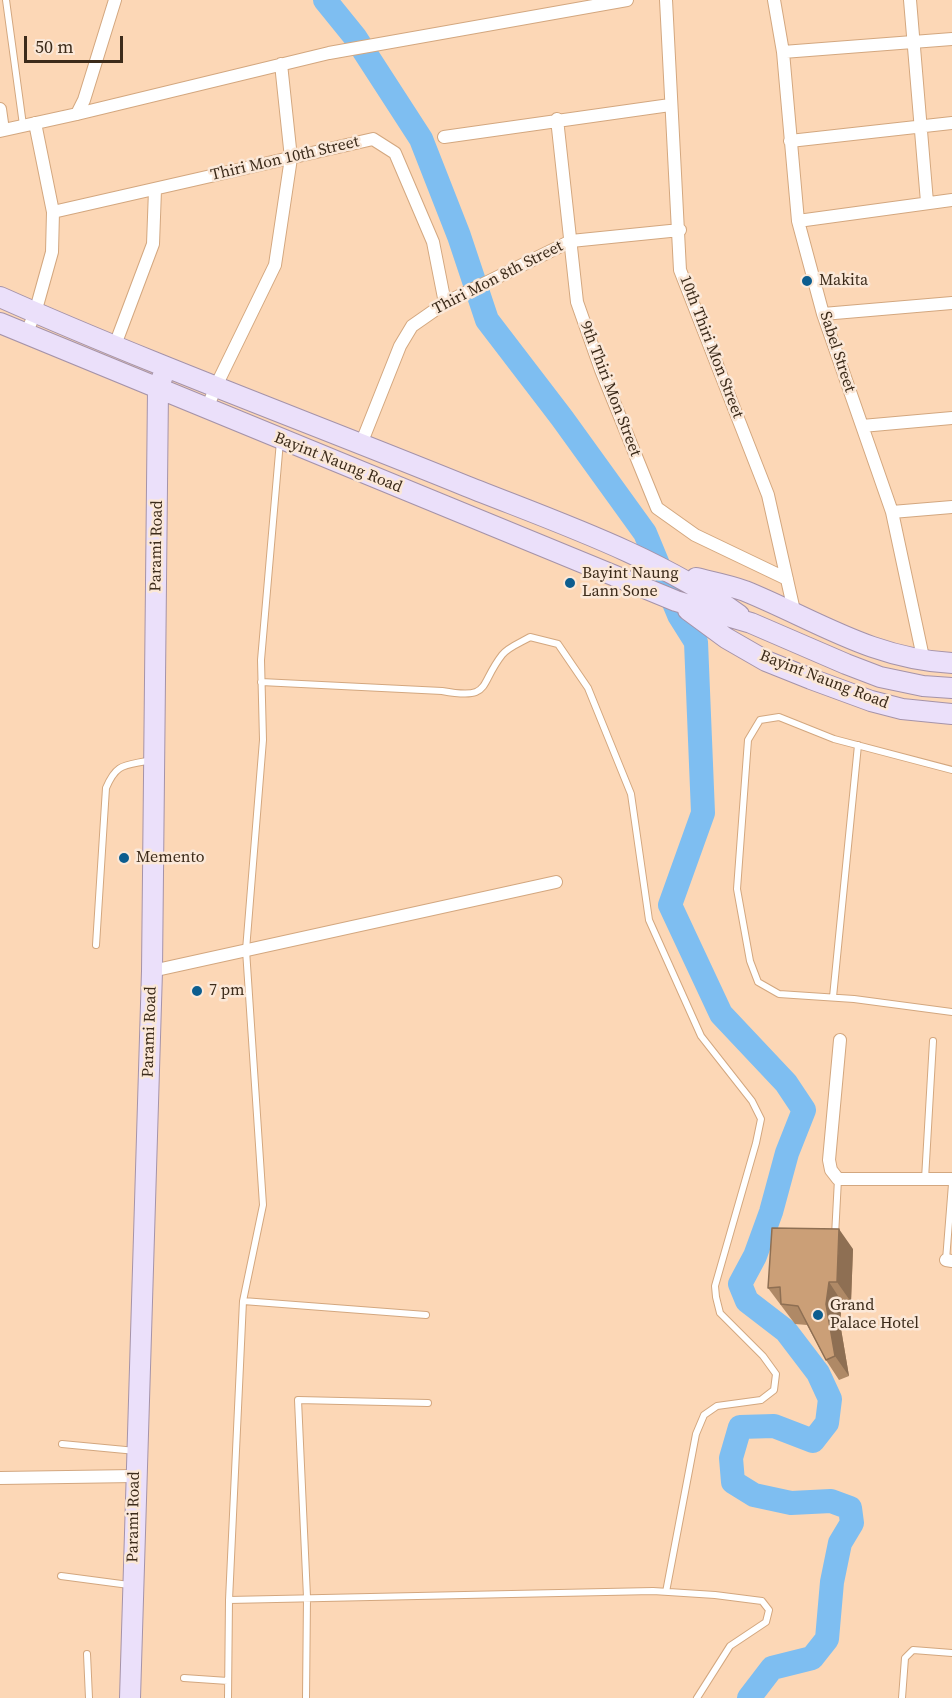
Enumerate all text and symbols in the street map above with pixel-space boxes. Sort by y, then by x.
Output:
scale bar [27,24,126,62]
text: 50 m [35,34,73,59]
street label: Thiri Mon 10th Street [209,133,361,185]
street label: Thiri Mon 8th Street [430,237,566,319]
place label: Makita [819,271,868,291]
street label: 10th Thiri Mon Street [675,273,747,421]
marker: Makita [800,274,814,288]
street label: Sabel Street [815,309,859,395]
street label: 9th Thiri Mon Street [575,319,645,459]
street label: Bayint Naung Road [271,429,405,497]
street label: Parami Road [147,500,167,592]
place label: Bayint Naung Lann Sone [582,564,679,602]
marker: Bayint Naung Lann Sone [563,576,577,590]
street label: Bayint Naung Road [757,647,891,713]
place label: Memento [136,848,204,868]
marker: Memento [117,851,131,865]
place label: 7 pm [209,981,244,1001]
marker: 7 pm [190,984,204,998]
street label: Parami Road [139,986,161,1078]
place label: Grand Palace Hotel [830,1296,919,1334]
marker: Grand Palace Hotel [811,1308,825,1322]
street label: Parami Road [124,1471,144,1563]

